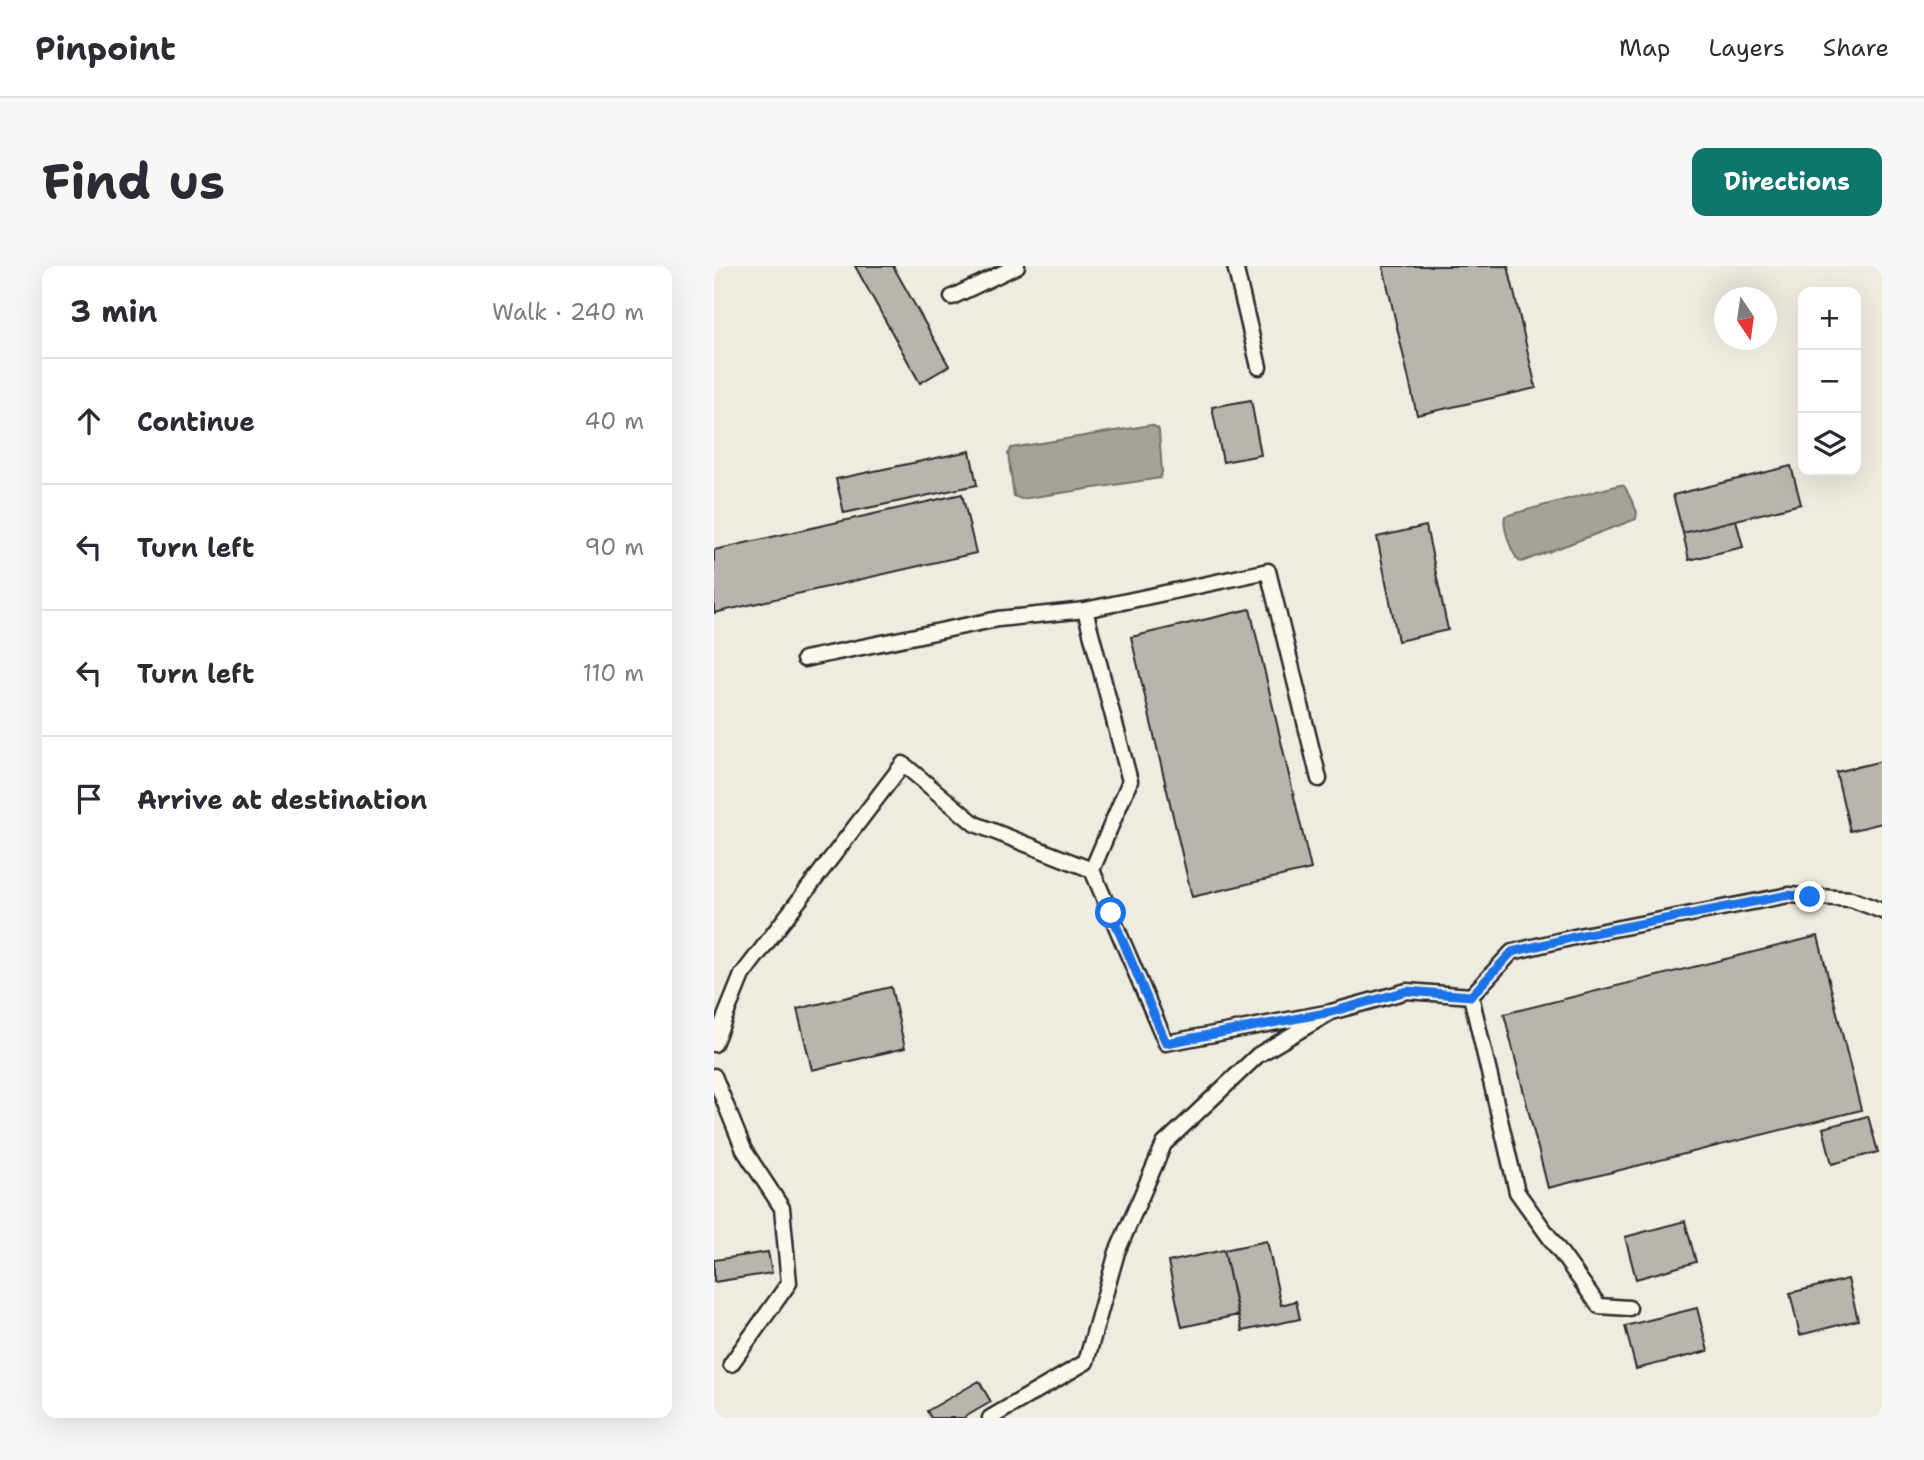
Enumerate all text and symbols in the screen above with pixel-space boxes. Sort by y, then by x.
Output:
text: Pinpoint [35,26,176,71]
text: Map [1619,32,1670,64]
text: Layers [1708,32,1785,64]
text: Share [1823,32,1889,64]
button: Directions [1692,148,1882,216]
text: Find us [42,149,225,215]
north arrow [1714,287,1777,350]
map controls [1798,287,1861,476]
button: + [1798,287,1861,350]
text: 3 min [70,291,157,332]
text: Walk · 240 m [492,297,644,327]
button: − [1798,350,1861,413]
icon: ahead [70,402,108,440]
text: Continue [137,404,255,439]
text: 40 m [584,406,644,436]
button: layers [1798,413,1861,476]
icon: left [70,528,108,566]
text: Turn left [137,530,254,565]
text: 90 m [584,532,644,562]
icon: left [70,654,108,692]
text: Turn left [137,656,254,691]
text: 110 m [582,658,644,688]
icon: arrive [70,780,108,818]
text: Arrive at destination [137,782,427,817]
route end [1794,881,1825,912]
route start [1095,897,1126,928]

